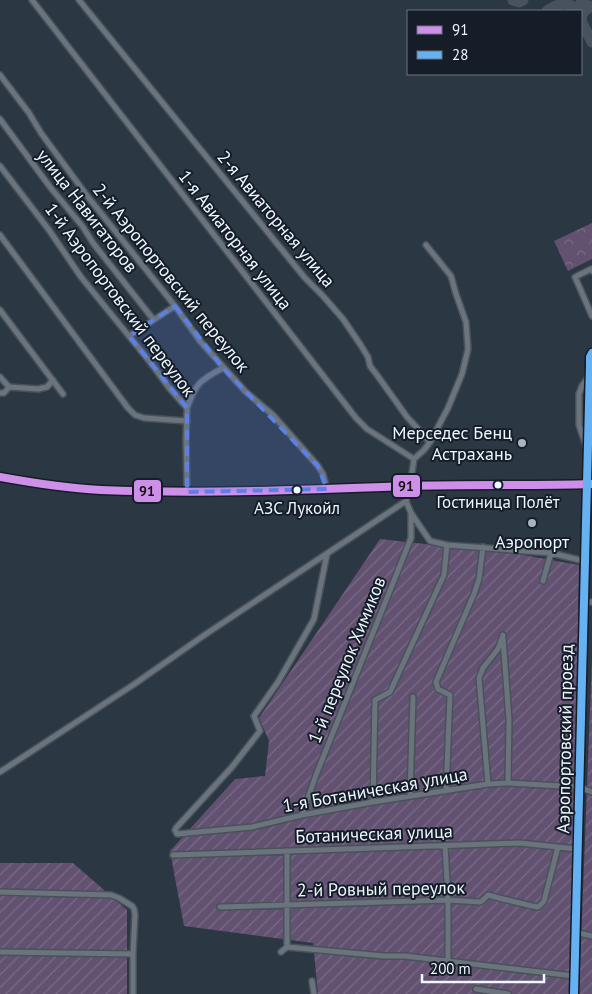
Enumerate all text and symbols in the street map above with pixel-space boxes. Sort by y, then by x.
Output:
legend [407,10,582,75]
text: 91 [452,20,468,39]
text: 28 [452,45,468,64]
street label: улица Навигаторов [32,144,143,277]
street label: 2-я Авиаторная улица [212,146,340,292]
street label: 1-я Авиаторная улица [174,165,297,314]
street label: 2-й Аэропортовский переулок [88,178,255,377]
street label: 1-й Аэропортовский переулок [40,198,201,402]
place label: Мерседес Бенц Астрахань [392,421,512,465]
marker: Мерседес Бенц Астрахань [516,437,528,449]
line badge: 91 [392,474,421,498]
text: 91 [398,477,414,495]
line badge: 91 [133,479,162,503]
marker: Гостиница Полёт [493,480,503,490]
text: 91 [139,482,155,500]
marker: АЗС Лукойл [292,485,302,495]
place label: Гостиница Полёт [436,491,560,513]
place label: АЗС Лукойл [254,497,340,519]
marker: Аэропорт [526,517,538,529]
place label: Аэропорт [495,530,570,553]
street label: 1-й переулок Химиков [303,573,390,746]
street label: Аэропортовский проезд [551,644,578,834]
street label: 1-я Ботаническая улица [281,762,469,817]
street label: Ботаническая улица [295,819,453,848]
street label: 2-й Ровный переулок [297,876,466,901]
scale bar [422,952,544,984]
text: 200 m [430,959,471,978]

